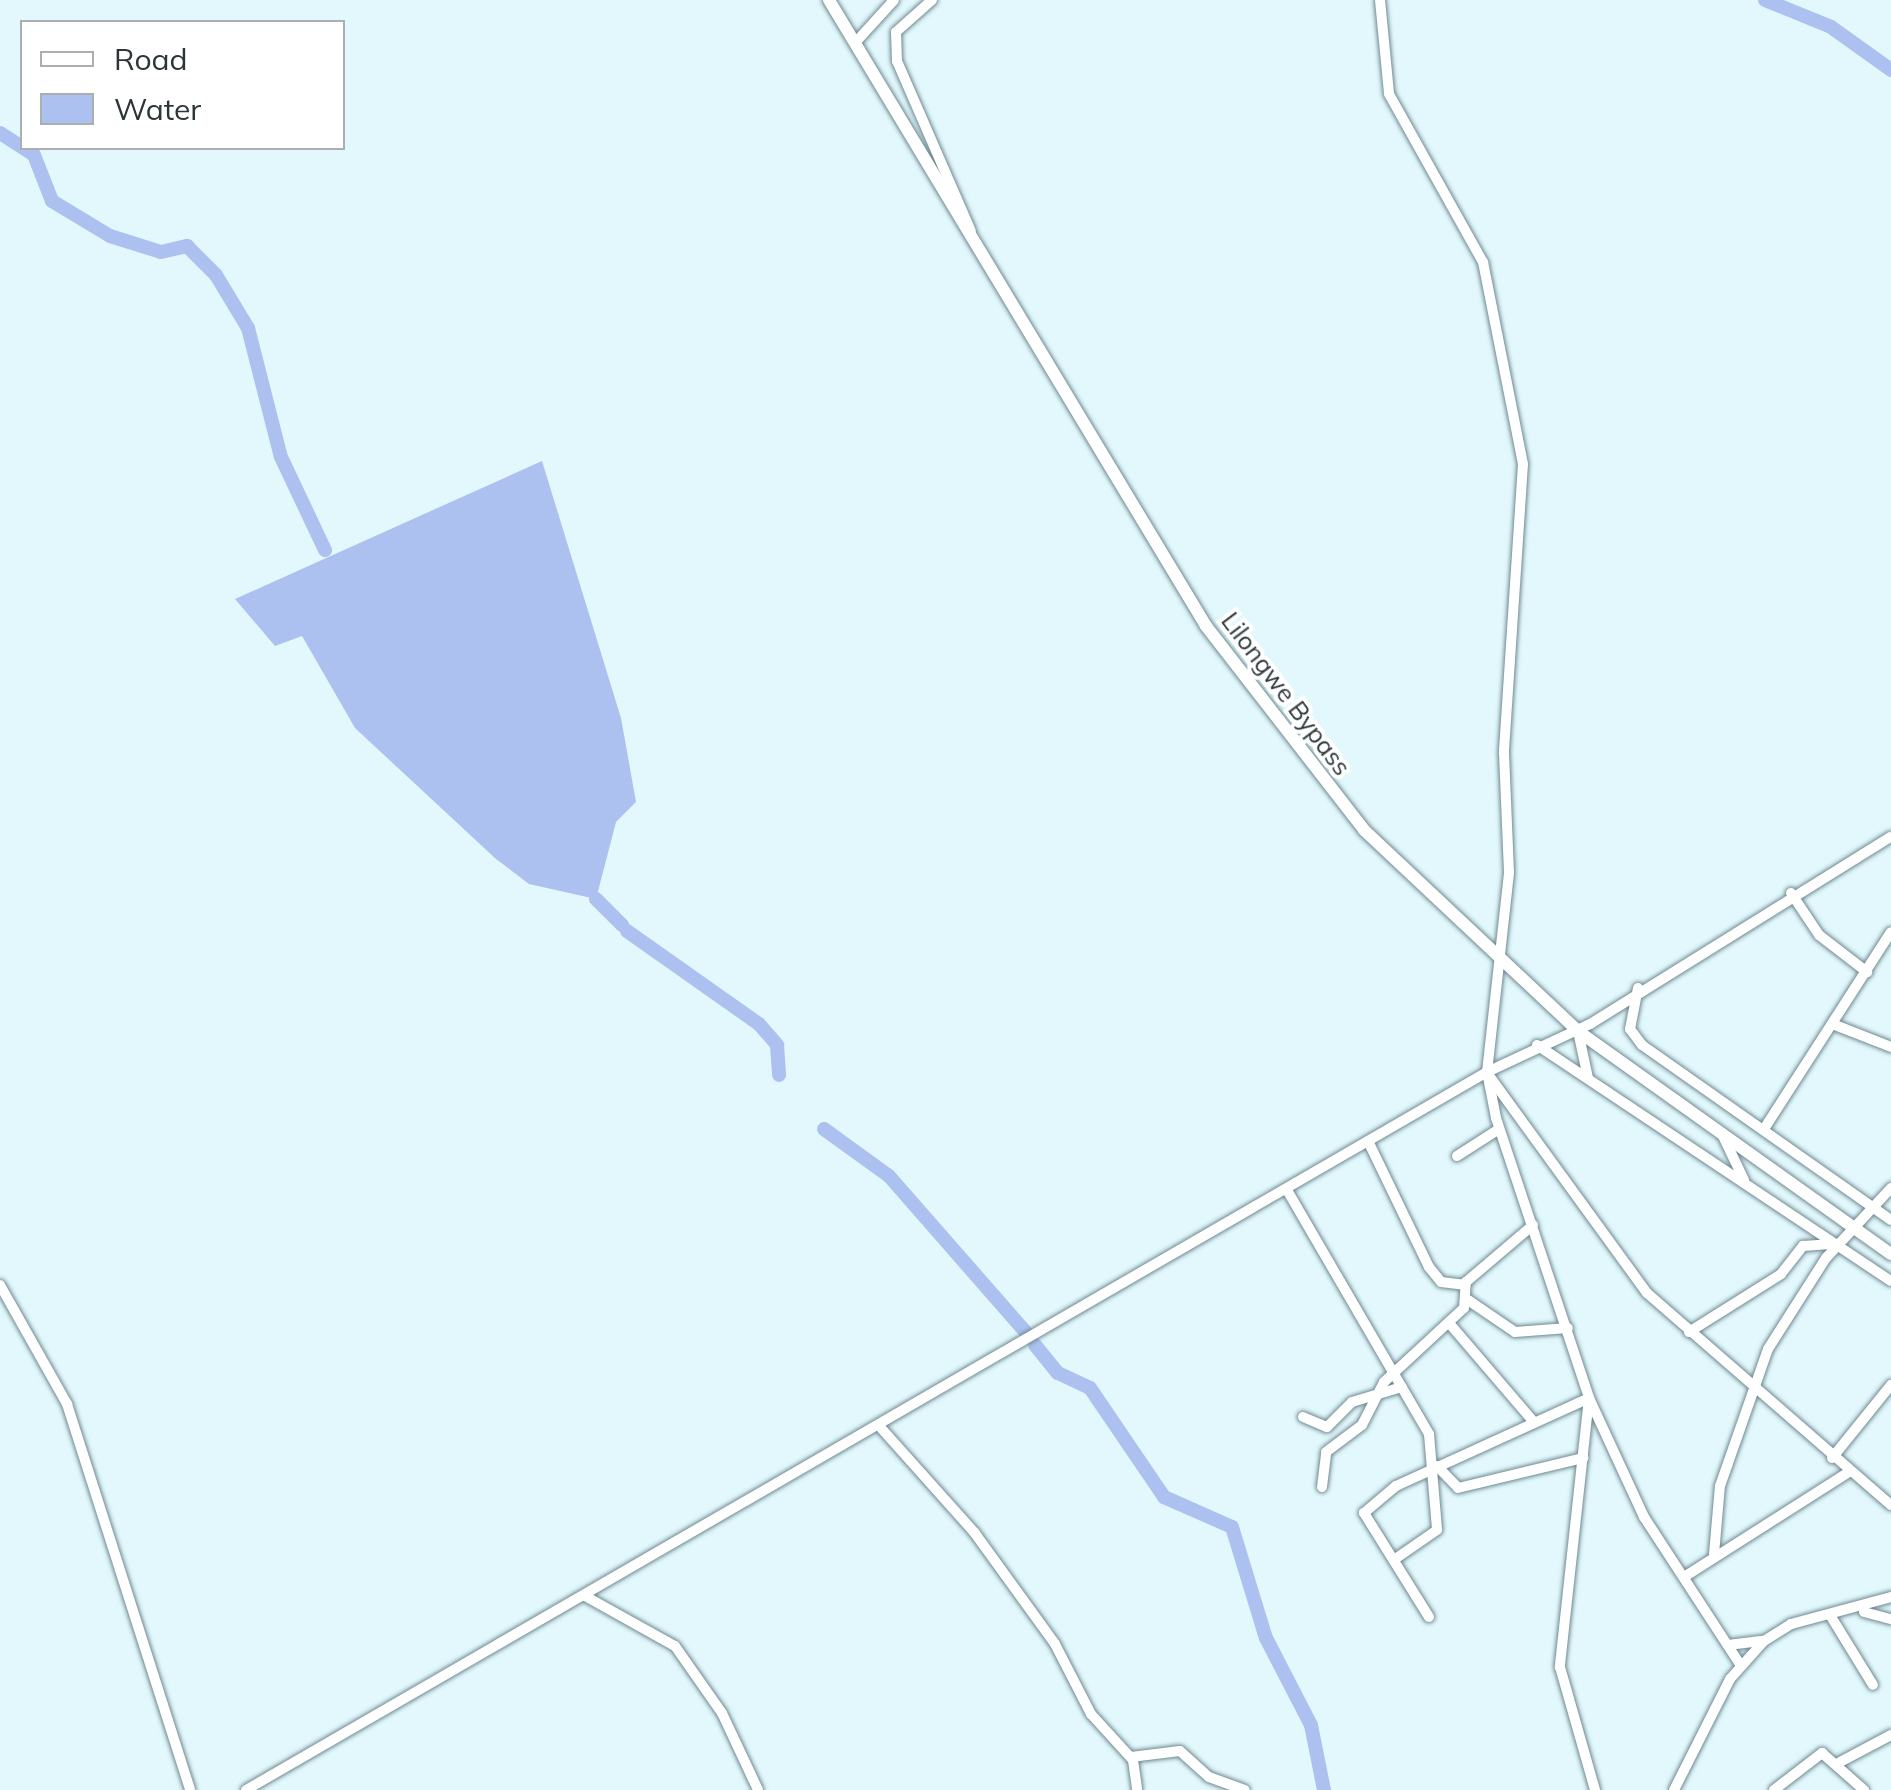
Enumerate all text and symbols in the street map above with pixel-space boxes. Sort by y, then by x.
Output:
legend [20,20,345,150]
text: Road [114,40,188,78]
text: Water [114,90,201,128]
street label: Lilongwe Bypass [1215,607,1357,781]

